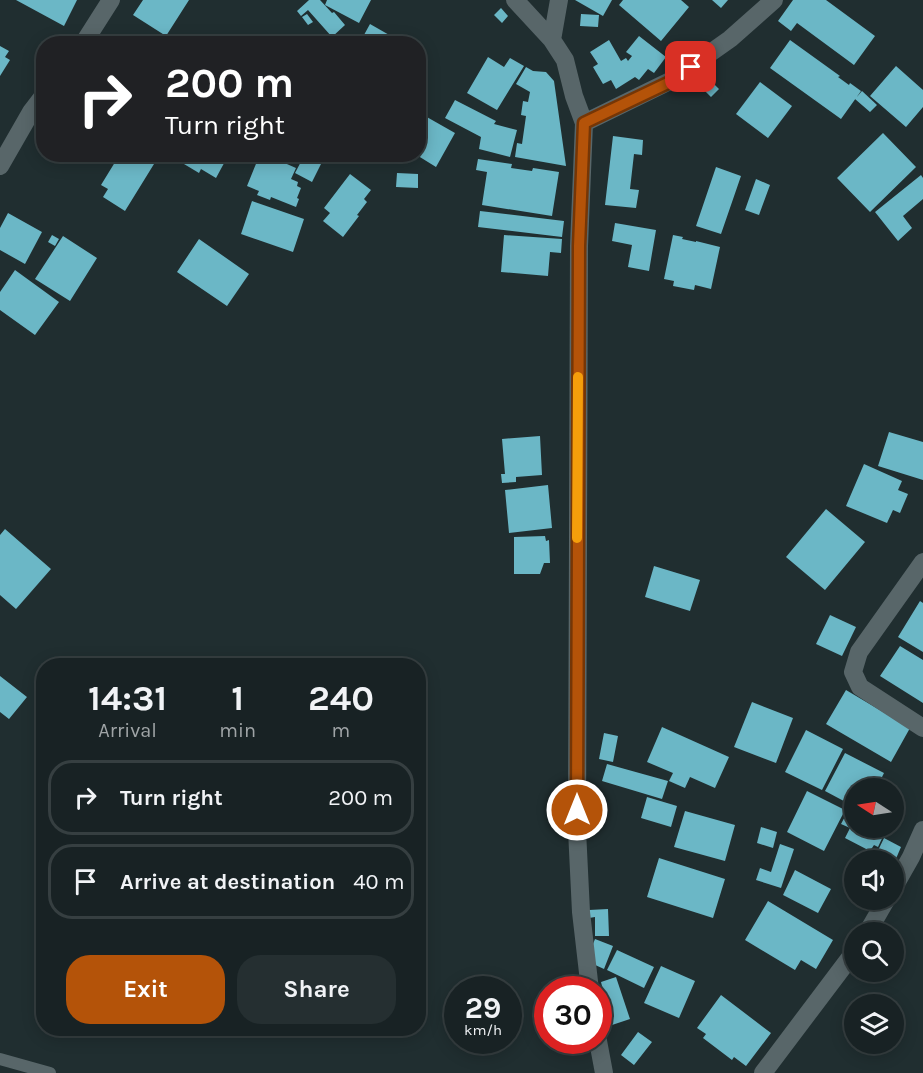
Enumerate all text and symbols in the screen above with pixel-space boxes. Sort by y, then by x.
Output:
pin [665,41,716,92]
icon: arrive [674,50,707,83]
text: 200 m [165,58,294,108]
icon: right [66,60,144,138]
text: Turn right [165,109,285,141]
text: 14:31 [88,677,167,719]
text: 1 [231,677,244,719]
text: 240 [308,677,374,719]
text: Arrival [98,719,157,742]
text: min [219,719,256,742]
text: m [332,719,350,742]
position arrow [545,778,609,842]
north arrow [844,778,904,838]
map controls [844,778,904,1054]
icon: right [69,781,102,814]
text: Turn right [120,785,223,811]
text: 200 m [328,785,393,811]
button: sound [844,850,904,910]
icon: arrive [69,865,102,898]
text: Arrive at destination [120,869,335,895]
text: 40 m [353,869,404,895]
button: search [844,922,904,982]
button: Exit [66,955,225,1024]
button: Share [237,955,396,1024]
speed limit sign: 30 [534,976,612,1054]
text: 29 [465,990,501,1026]
button: layers [844,994,904,1054]
text: km/h [464,1021,502,1039]

